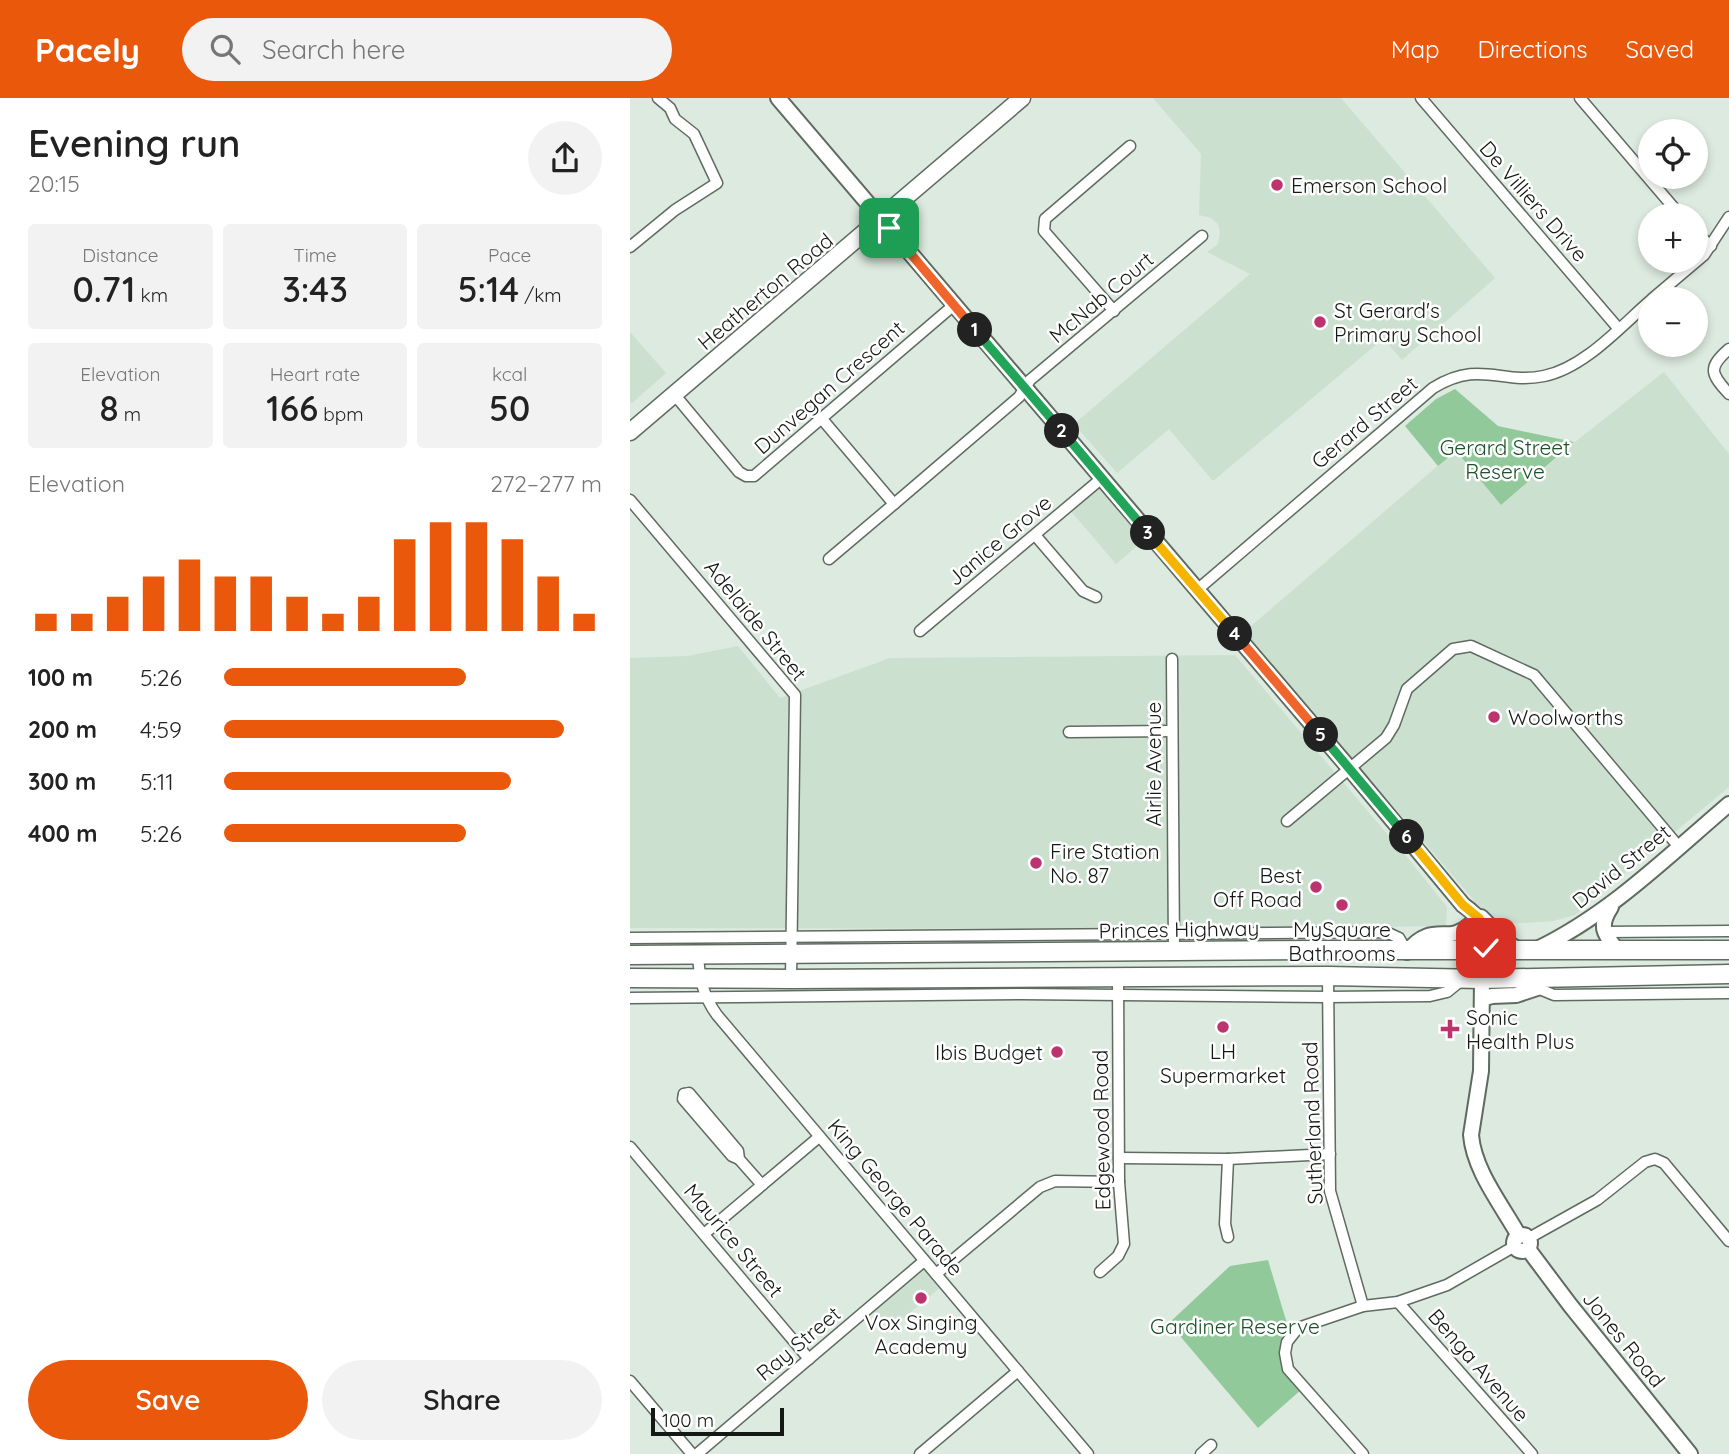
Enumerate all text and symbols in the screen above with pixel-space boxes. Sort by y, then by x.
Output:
search box [182,18,672,81]
text: Pacely [35,29,140,70]
icon: search [206,30,244,68]
text: Search here [262,33,405,66]
text: Map [1391,34,1440,64]
text: Directions [1478,34,1588,64]
text: Saved [1626,34,1694,64]
text: Evening run [28,119,241,167]
map controls [1638,119,1708,357]
button: locate [1638,119,1708,189]
button: share [528,121,602,195]
street label: De Villiers Drive [1474,135,1594,267]
text: 20:15 [28,169,80,198]
place label: Emerson School [1291,172,1447,198]
marker: Emerson School [1269,177,1285,193]
pin [859,198,919,258]
button: + [1638,203,1708,273]
icon: arrive [870,209,908,247]
street label: Heatherton Road [692,227,838,355]
text: Distance [82,243,158,267]
text: Time [293,243,337,267]
text: Pace [488,243,531,267]
street label: McNab Court [1044,246,1158,348]
text: 0.71 [73,267,135,311]
text: 3:43 [282,267,348,311]
text: 5:14 [458,267,519,311]
text: km [135,283,168,307]
text: /km [519,283,562,307]
button: − [1638,287,1708,357]
place label: St Gerard's Primary School [1334,297,1482,347]
pin: 1 [958,313,992,348]
marker: St Gerard's Primary School [1312,314,1328,330]
street label: Dunvegan Crescent [749,315,909,459]
text: 1 [971,317,978,341]
text: Elevation [80,362,160,386]
text: Heart rate [270,362,360,386]
text: kcal [492,362,527,386]
street label: Gerard Street [1306,370,1422,474]
text: 8 [100,386,119,430]
text: 166 [266,386,318,430]
text: 50 [489,386,530,430]
text: m [119,402,141,426]
text: bpm [318,402,364,426]
pin: 2 [1044,414,1080,448]
text: 2 [1056,418,1067,442]
park label: Gerard Street Reserve [1440,434,1570,484]
text: Elevation [28,469,125,498]
text: 272–277 m [490,469,602,498]
street label: Janice Grove [942,489,1056,591]
pin: 3 [1130,516,1166,550]
text: 3 [1142,520,1153,544]
street label: Adelaide Street [699,554,813,686]
pin: 4 [1218,616,1252,652]
text: 4 [1229,621,1240,645]
text: 100 m [28,663,93,692]
text: 5:26 [140,663,182,692]
street label: Airlie Avenue [1140,702,1166,826]
place label: Woolworths [1508,704,1623,730]
marker: Woolworths [1486,709,1502,725]
text: 200 m [28,715,97,744]
text: 4:59 [140,715,182,744]
pin: 5 [1304,718,1338,752]
text: 5 [1315,722,1326,746]
text: 300 m [28,767,96,796]
text: 5:11 [140,767,174,796]
street label: David Street [1567,818,1675,914]
text: 400 m [28,819,97,848]
text: 5:26 [140,819,182,848]
pin: 6 [1390,820,1424,854]
text: 6 [1401,824,1412,848]
place label: Fire Station No. 87 [1050,838,1160,888]
marker: Fire Station No. 87 [1028,855,1044,871]
place label: Best Off Road [1213,862,1302,912]
marker: Best Off Road [1308,879,1324,895]
marker: MySquare Bathrooms [1334,897,1350,913]
street label: Princes Highway [1098,915,1260,943]
place label: MySquare Bathrooms [1288,916,1396,966]
pin [1456,918,1516,978]
icon: check [1467,929,1505,967]
place label: Sonic Health Plus [1466,1004,1574,1054]
marker: LH Supermarket [1215,1019,1231,1035]
marker: Sonic Health Plus [1440,1019,1460,1039]
place label: LH Supermarket [1160,1038,1286,1088]
place label: Ibis Budget [935,1039,1043,1065]
street label: Sutherland Road [1296,1041,1328,1205]
marker: Ibis Budget [1049,1044,1065,1060]
street label: Edgewood Road [1087,1049,1115,1211]
street label: King George Parade [823,1113,969,1281]
street label: Maurice Street [679,1178,789,1302]
street label: Jones Road [1577,1286,1671,1392]
marker: Vox Singing Academy [913,1290,929,1306]
street label: Ray Street [751,1300,845,1386]
street label: Benga Avenue [1423,1303,1535,1427]
place label: Vox Singing Academy [864,1309,978,1359]
park label: Gardiner Reserve [1150,1313,1320,1339]
button: Save [28,1360,308,1440]
button: Share [322,1360,602,1440]
scale bar [651,1405,784,1437]
text: 100 m [662,1408,714,1432]

